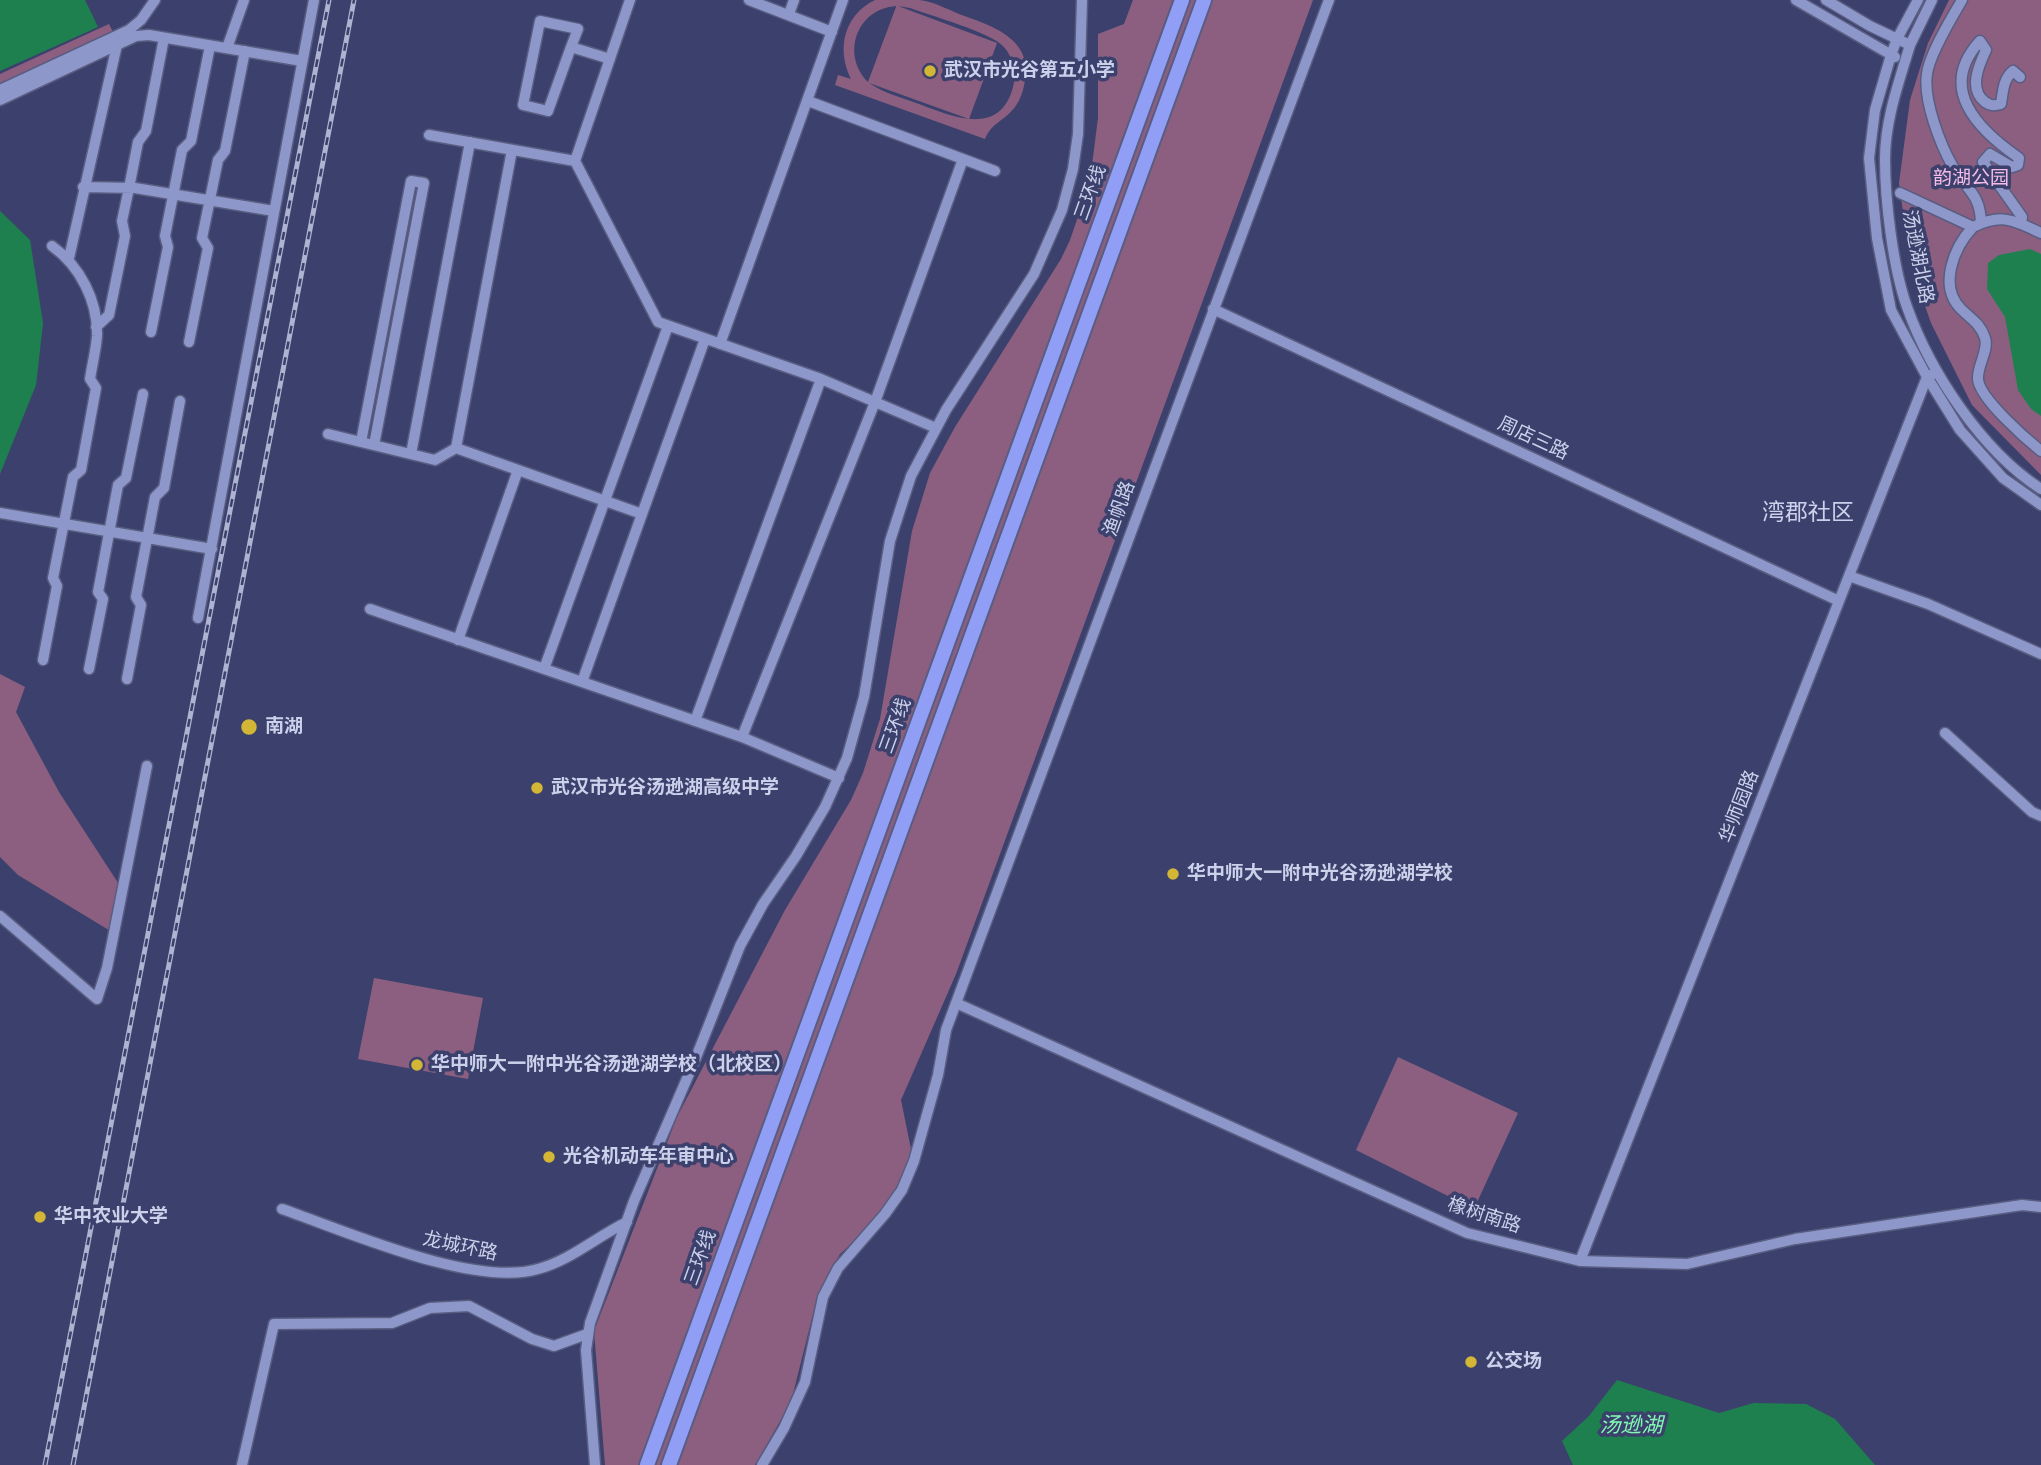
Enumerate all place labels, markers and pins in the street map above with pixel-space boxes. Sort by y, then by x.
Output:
place label: 武汉市光谷第五小学 [944,60,1115,82]
marker: 武汉市光谷第五小学 [922,63,938,79]
place label: 南湖 [265,716,303,738]
marker: 南湖 [239,717,259,737]
place label: 武汉市光谷汤逊湖高级中学 [551,777,779,799]
marker: 武汉市光谷汤逊湖高级中学 [529,780,545,796]
place label: 华中师大一附中光谷汤逊湖学校 [1187,863,1453,885]
marker: 华中师大一附中光谷汤逊湖学校 [1165,866,1181,882]
place label: 华中师大一附中光谷汤逊湖学校（北校区） [431,1054,792,1076]
marker: 华中师大一附中光谷汤逊湖学校（北校区） [409,1057,425,1073]
place label: 光谷机动车年审中心 [563,1146,734,1168]
marker: 光谷机动车年审中心 [541,1149,557,1165]
place label: 华中农业大学 [54,1206,168,1228]
marker: 华中农业大学 [32,1209,48,1225]
place label: 公交场 [1485,1351,1542,1373]
marker: 公交场 [1463,1354,1479,1370]

